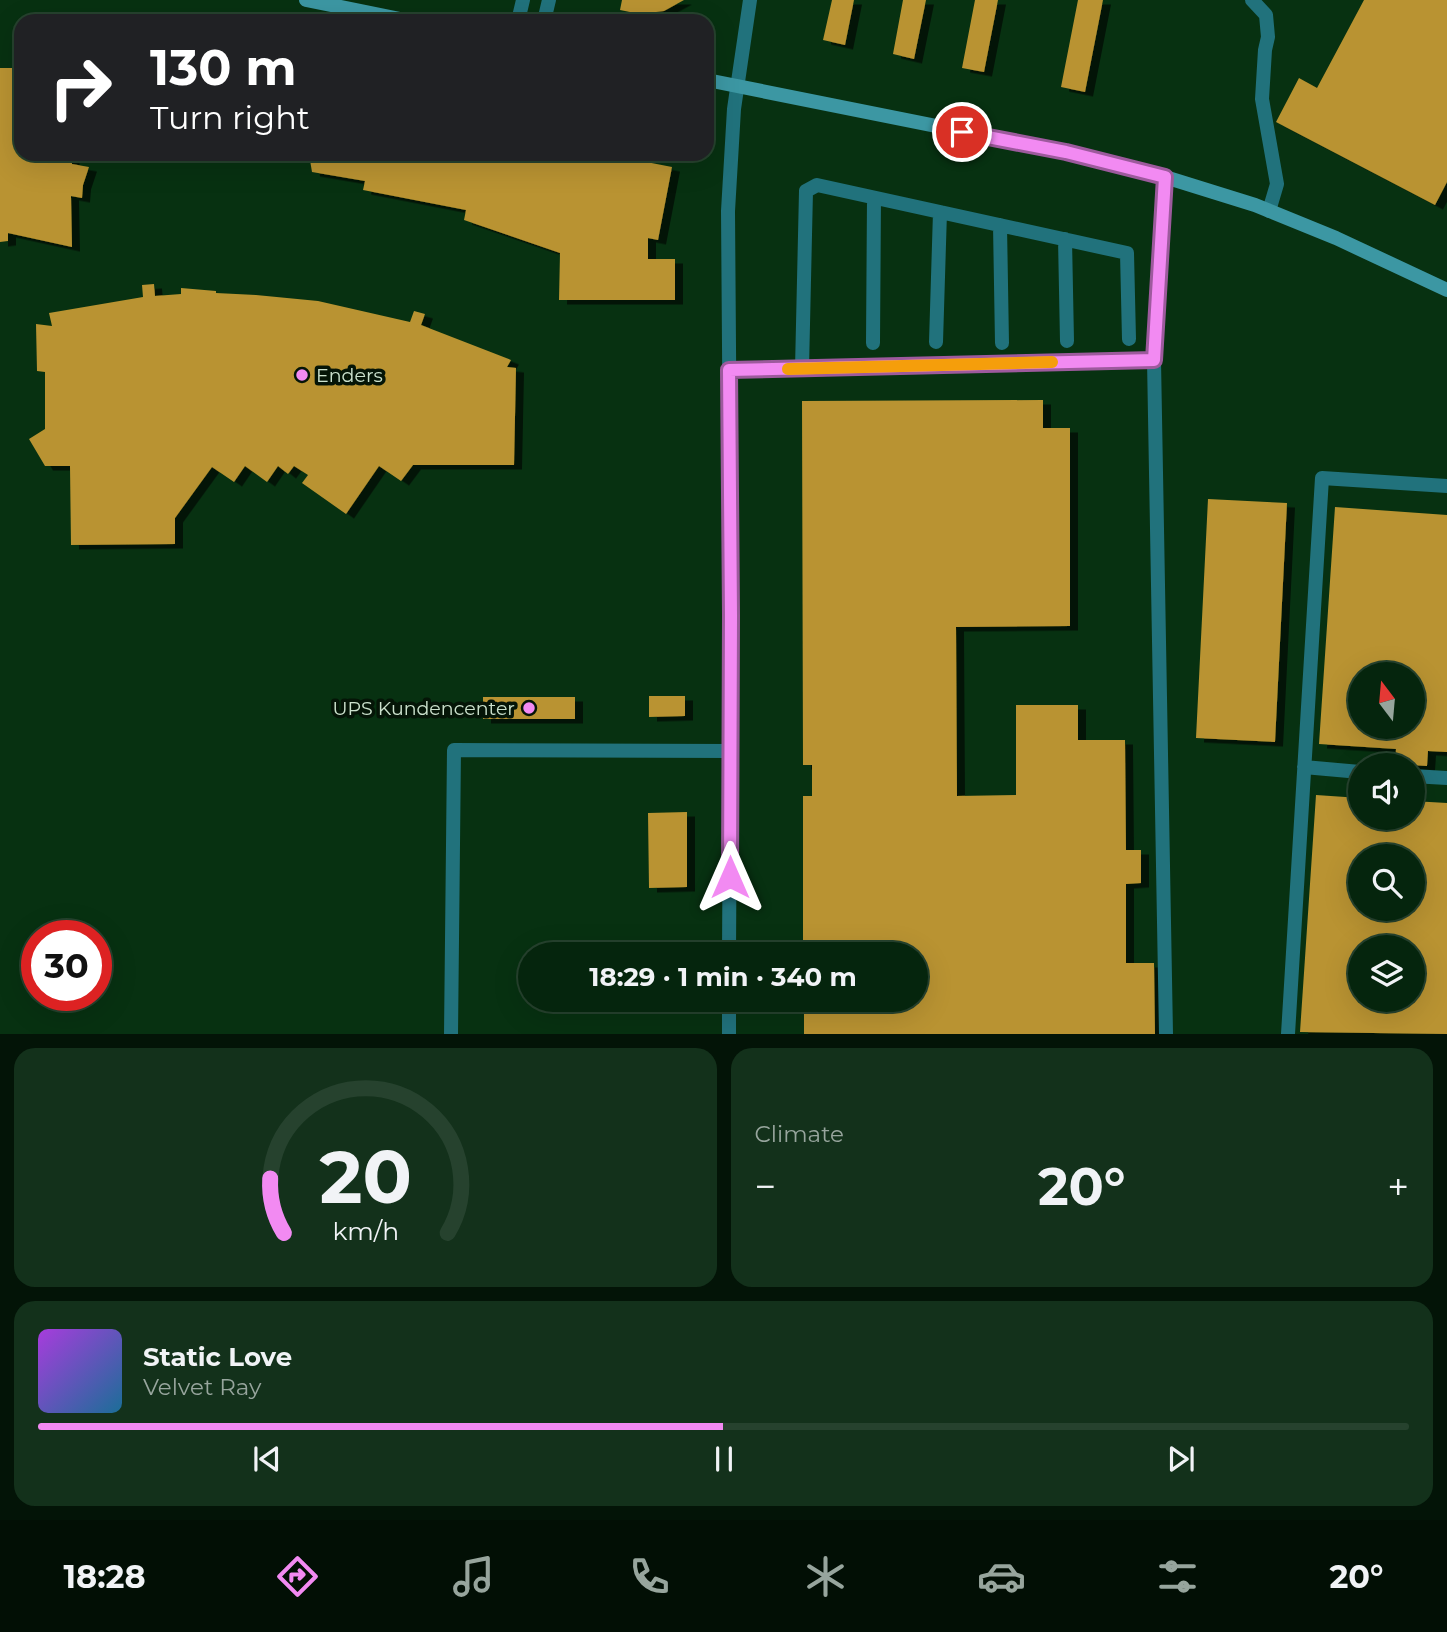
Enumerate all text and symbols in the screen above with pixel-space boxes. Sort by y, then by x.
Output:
text: 130 m [150,38,297,97]
icon: right [35,42,126,133]
text: Turn right [150,98,310,137]
pin [932,102,992,162]
icon: arrive [943,113,981,151]
place label: Enders [316,364,383,387]
marker: Enders [294,367,310,383]
north arrow [1348,662,1424,738]
map controls [1348,662,1425,1012]
place label: UPS Kundencenter [332,697,515,720]
marker: UPS Kundencenter [521,700,537,716]
button: sound [1348,753,1425,830]
position arrow [693,840,767,914]
button: search [1348,844,1425,921]
speed limit sign: 30 [21,920,112,1011]
button: layers [1348,935,1425,1012]
text: 18:29 · 1 min · 340 m [589,961,857,993]
text: Climate [755,1120,844,1148]
text: 20 [319,1134,411,1222]
text: 20° [1038,1155,1126,1218]
text: − [755,1163,776,1210]
text: + [1387,1163,1409,1210]
text: km/h [332,1216,399,1246]
text: Static Love [143,1341,292,1373]
text: Velvet Ray [143,1373,261,1401]
icon: previous [248,1440,286,1478]
icon: pause [705,1440,743,1478]
icon: next [1162,1440,1200,1478]
icon: directions [273,1552,322,1601]
icon: music [449,1552,498,1601]
icon: phone [625,1552,674,1601]
icon: climate [801,1552,850,1601]
icon: car [977,1552,1026,1601]
icon: filters [1153,1552,1202,1601]
text: 18:28 [64,1557,146,1596]
text: 20° [1329,1557,1383,1596]

